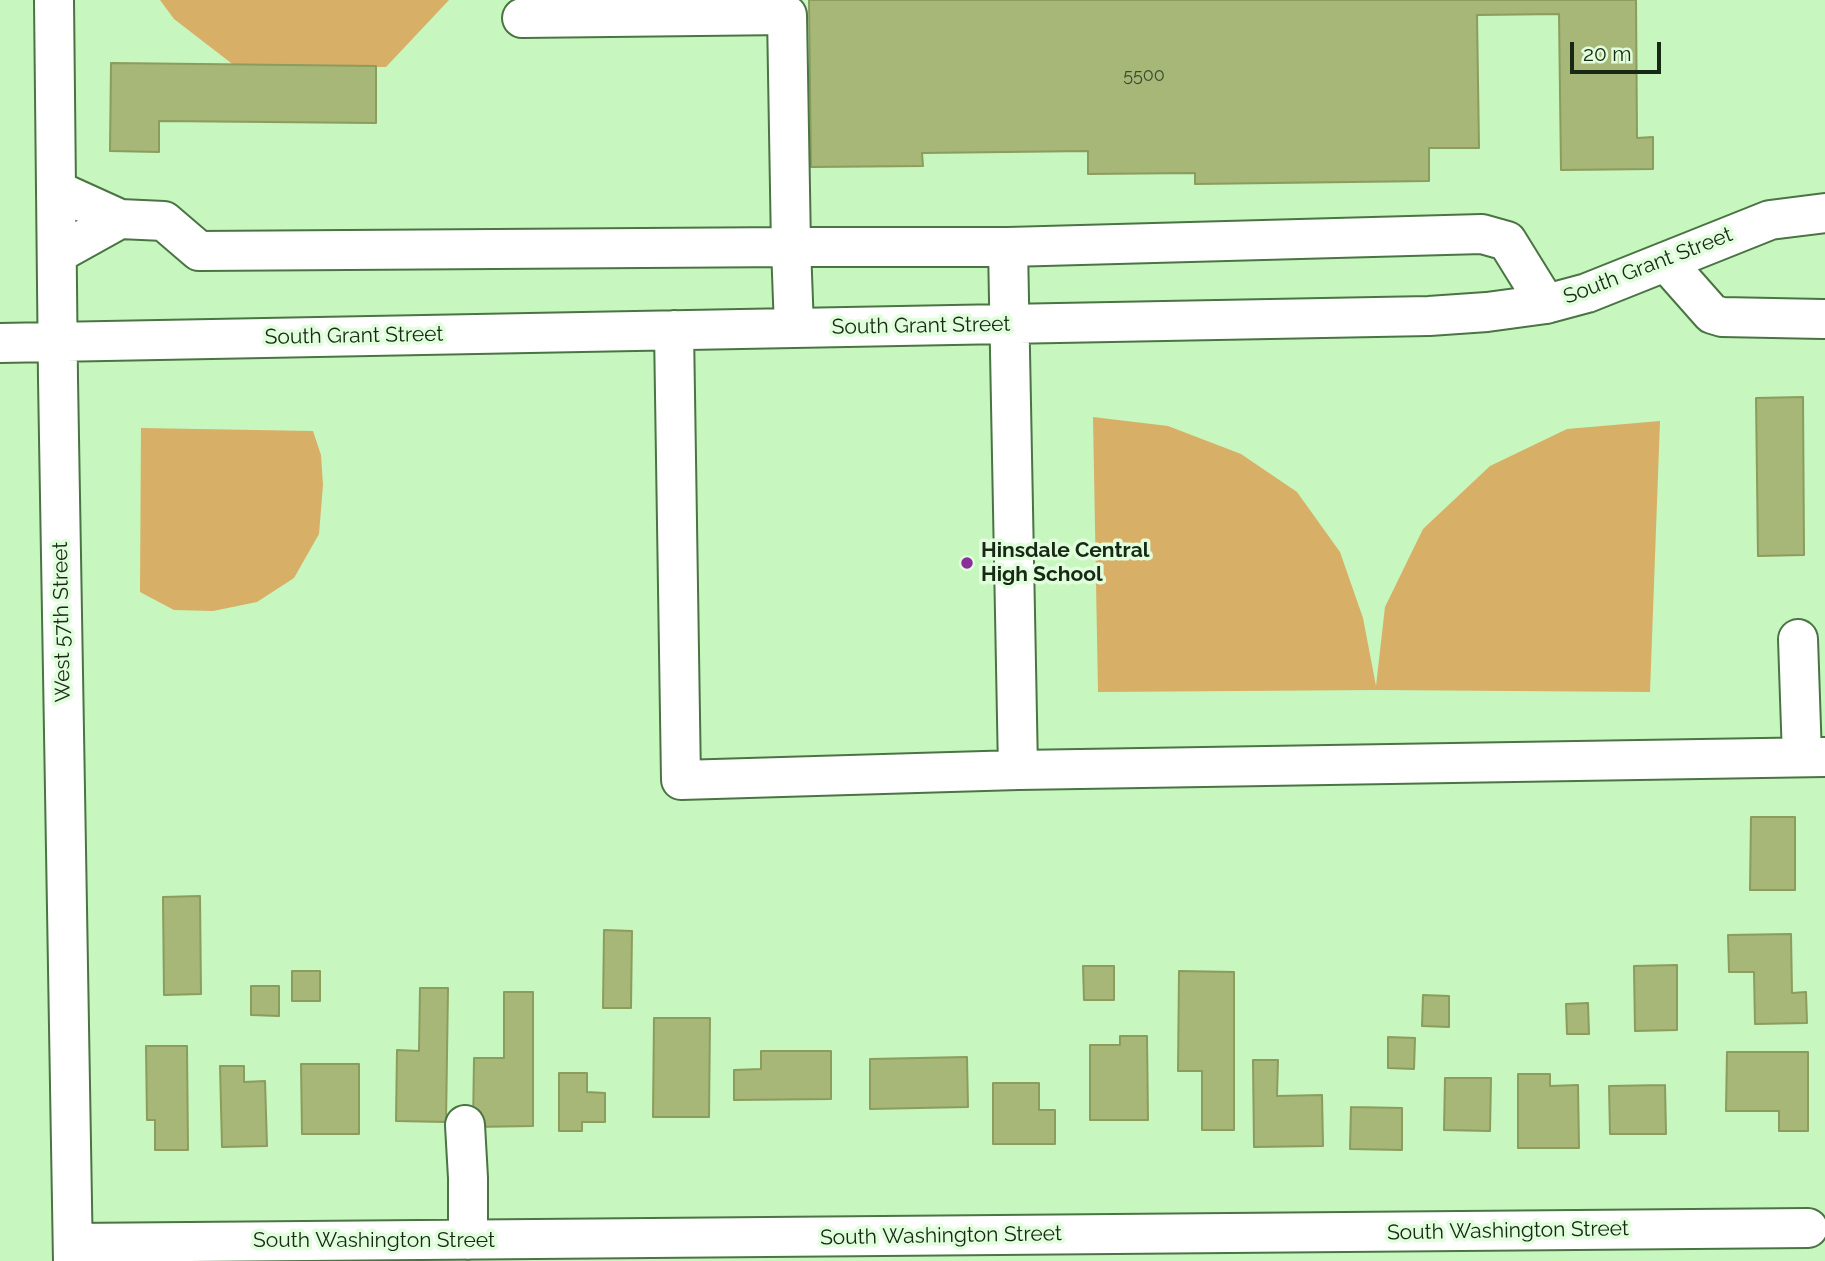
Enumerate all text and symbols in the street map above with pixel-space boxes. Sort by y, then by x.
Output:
scale bar [1573,28,1664,72]
text: 20 m [1583,41,1631,66]
house number: 5500 [1123,65,1165,87]
street label: South Grant Street [1560,222,1736,310]
street label: South Grant Street [831,312,1011,340]
street label: South Grant Street [264,322,444,350]
place label: Hinsdale Central High School [981,538,1149,588]
street label: West 57th Street [48,541,76,703]
marker: Hinsdale Central High School [959,555,975,571]
street label: South Washington Street [1387,1216,1629,1246]
street label: South Washington Street [820,1221,1062,1251]
street label: South Washington Street [253,1228,495,1254]

